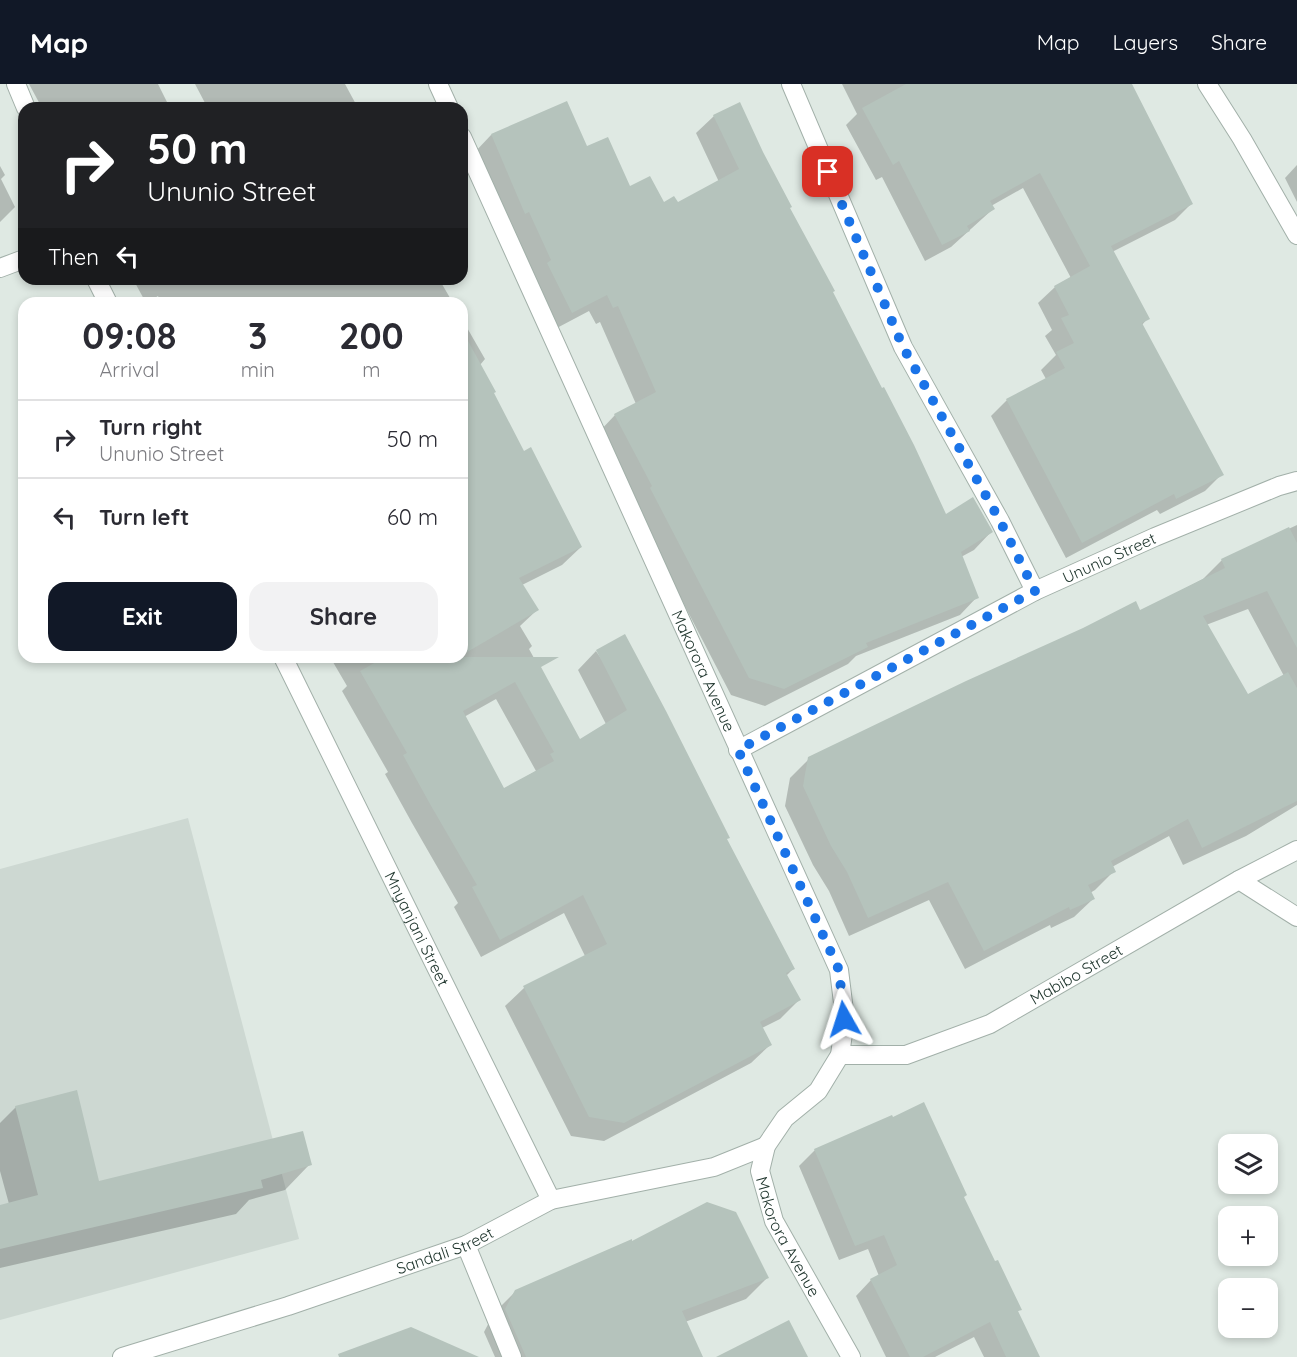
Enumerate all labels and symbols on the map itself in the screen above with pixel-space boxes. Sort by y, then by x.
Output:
pin [802,146,853,197]
street label: Ununio Street [1059,528,1159,587]
street label: Makorora Avenue [667,607,740,735]
street label: Mnyanjani Street [380,868,454,989]
street label: Mabibo Street [1026,940,1126,1009]
position arrow [812,987,876,1051]
street label: Makorora Avenue [752,1174,825,1300]
street label: Sandali Street [394,1222,497,1278]

